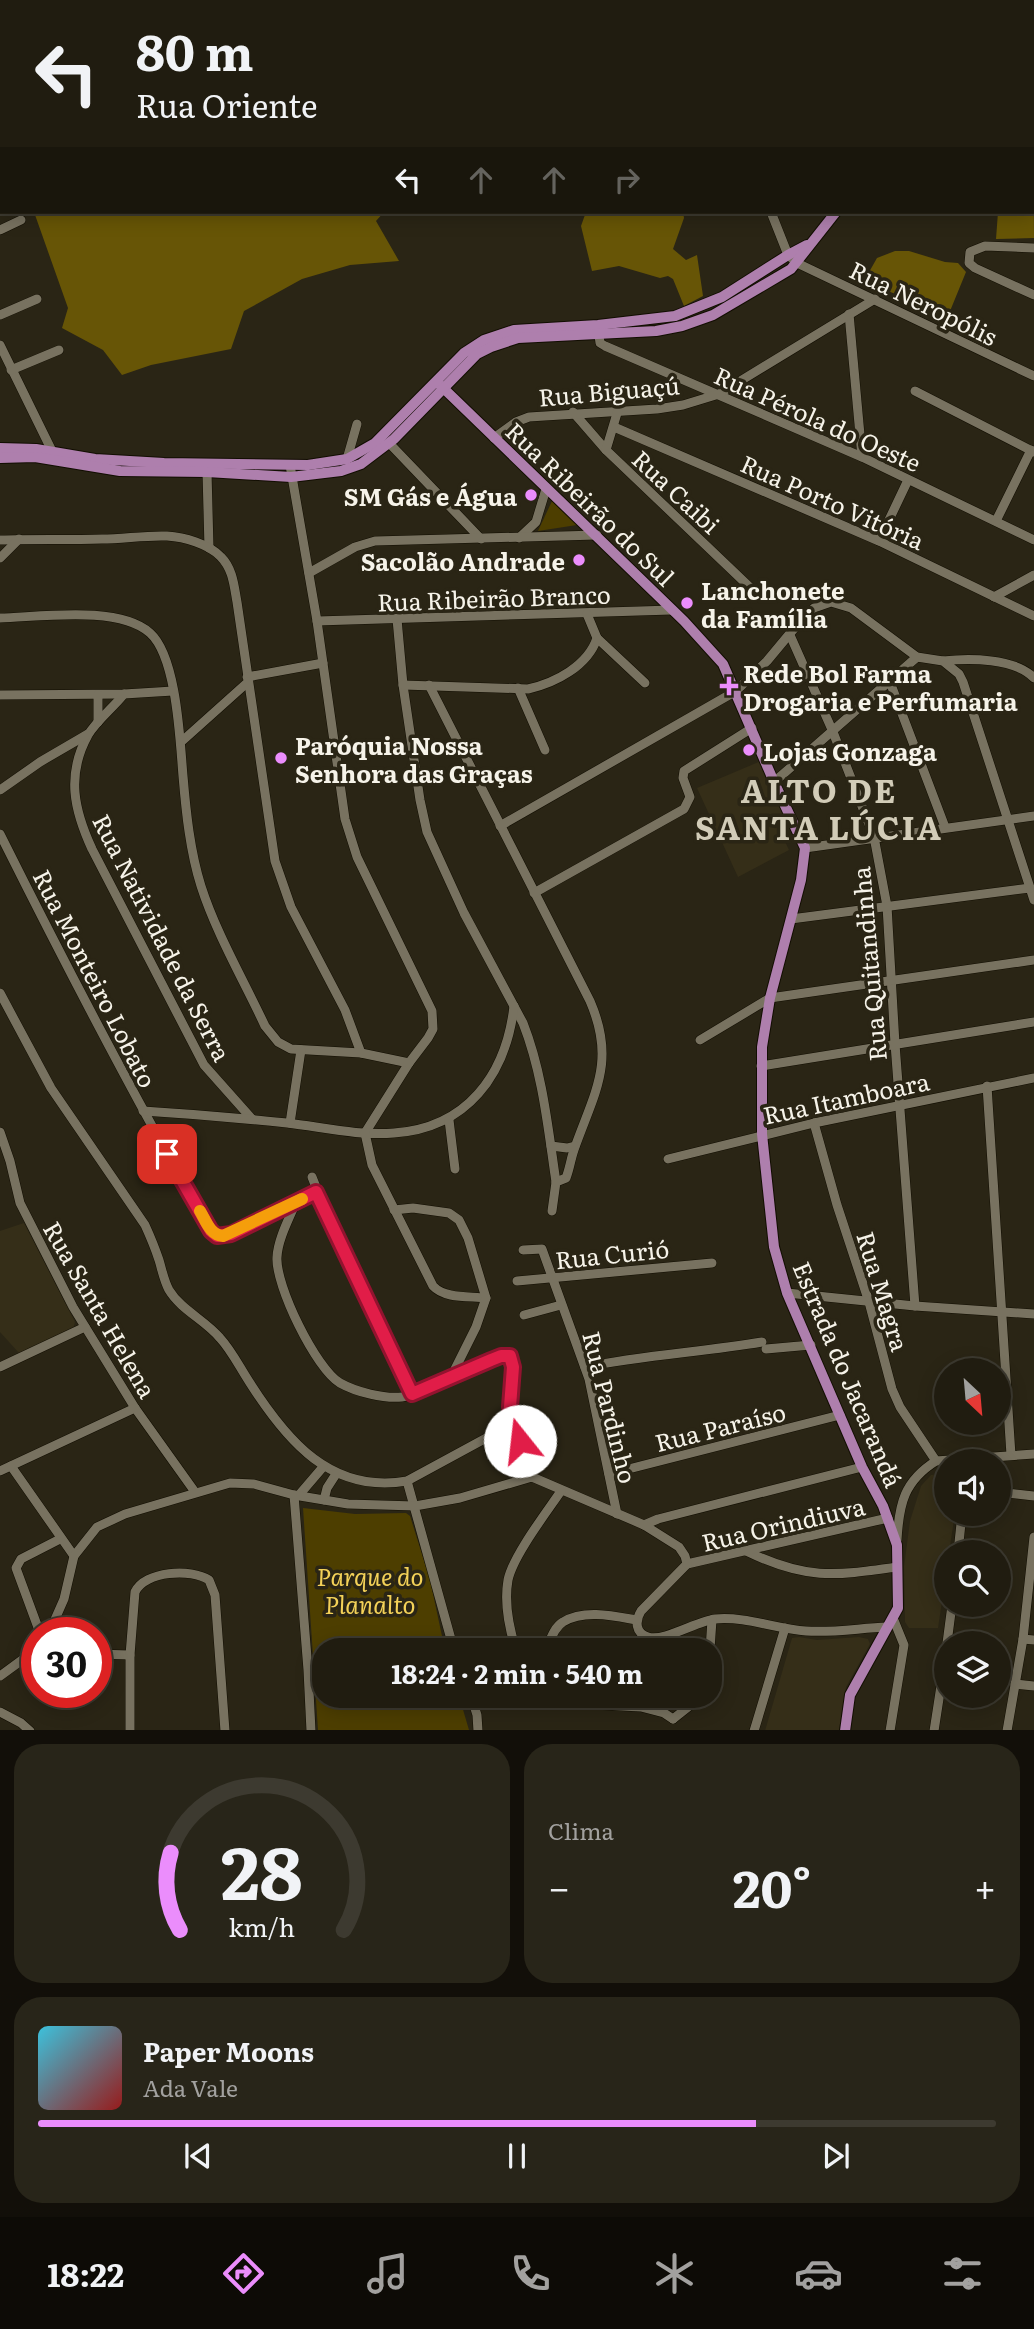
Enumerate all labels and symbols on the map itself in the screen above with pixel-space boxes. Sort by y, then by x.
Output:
street label: Rua Neropólis [844,251,1004,353]
street label: Rua Pérola do Oeste [709,357,927,479]
street label: Rua Biguaçú [537,366,681,414]
street label: Rua Ribeirão do Sul [499,413,683,593]
street label: Rua Caibi [625,441,729,541]
street label: Rua Porto Vitória [736,445,930,557]
place label: SM Gás e Água [344,478,517,513]
marker: SM Gás e Água [523,487,539,503]
place label: Sacolão Andrade [361,543,565,578]
marker: Sacolão Andrade [571,552,587,568]
place label: Lanchonete da Família [701,572,845,635]
street label: Rua Ribeirão Branco [377,575,611,619]
marker: Lanchonete da Família [679,595,695,611]
place label: Rede Bol Farma Drogaria e Perfumaria [743,655,1018,718]
marker: Rede Bol Farma Drogaria e Perfumaria [721,678,737,694]
place label: Paróquia Nossa Senhora das Graças [295,727,533,790]
place label: Lojas Gonzaga [763,733,937,768]
marker: Lojas Gonzaga [741,742,757,758]
marker: Paróquia Nossa Senhora das Graças [273,750,289,766]
district label: ALTO DE SANTA LÚCIA [695,765,943,850]
street label: Rua Natividade da Serra [85,807,241,1067]
street label: Rua Monteiro Lobato [26,863,166,1093]
street label: Rua Quitandinha [842,865,894,1063]
street label: Rua Itamboara [760,1062,932,1132]
pin [137,1124,197,1184]
street label: Rua Santa Helena [36,1214,166,1404]
street label: Rua Magra [849,1227,919,1355]
street label: Rua Curió [553,1230,671,1276]
street label: Estrada do Jacarandá [786,1256,912,1492]
street label: Rua Pardinho [575,1327,647,1487]
north arrow [934,1358,1012,1435]
street label: Rua Paraíso [651,1393,789,1459]
position arrow [483,1404,557,1478]
street label: Rua Orindiuva [698,1487,868,1559]
park label: Parque do Planalto [317,1558,424,1621]
speed limit sign: 30 [21,1617,112,1708]

